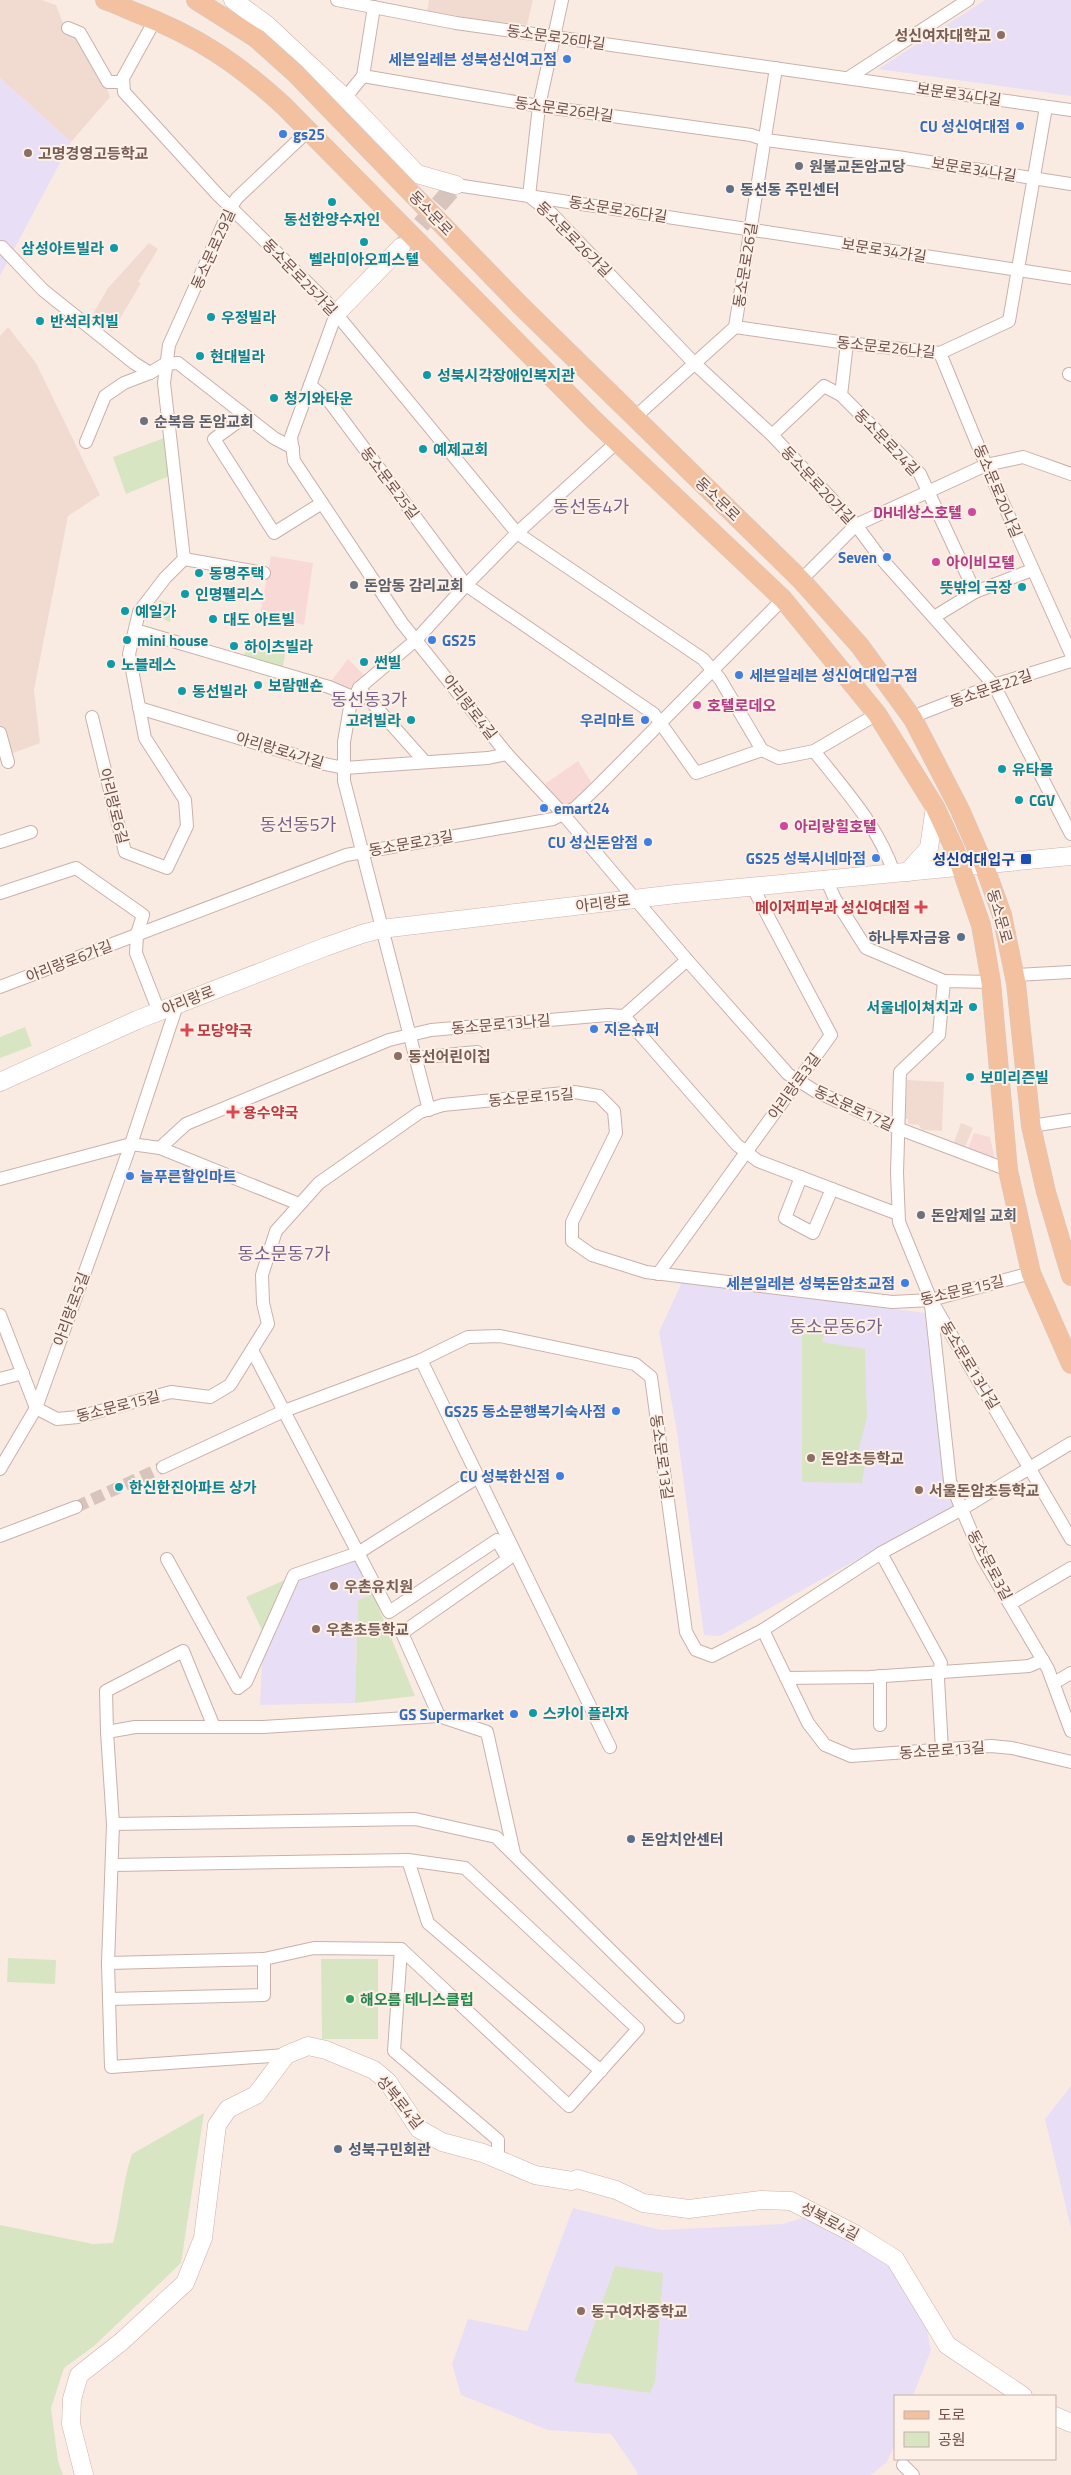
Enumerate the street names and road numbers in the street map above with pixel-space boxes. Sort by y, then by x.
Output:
street label: 동소문로26마길 [505,19,607,55]
street label: 보문로34다길 [915,77,1003,111]
street label: 동소문로26라길 [513,91,615,127]
street label: 보문로34나길 [930,151,1018,187]
street label: 동소문로 [404,185,458,241]
street label: 동소문로26다길 [567,190,669,228]
street label: 동소문로26가길 [531,196,617,282]
street label: 동소문로29길 [185,205,241,293]
street label: 동소문로26길 [727,221,763,309]
street label: 보문로34가길 [840,232,928,268]
street label: 동소문로25가길 [257,233,343,321]
street label: 동소문로26나길 [835,330,937,364]
street label: 동소문로24길 [849,403,925,481]
street label: 동소문로20가길 [776,441,860,529]
street label: 동소문로20나길 [968,441,1028,541]
street label: 동소문로25길 [355,442,425,524]
street label: 동소문로 [690,472,746,526]
street label: 동소문로22길 [947,663,1035,713]
street label: 아리랑로4길 [437,669,503,745]
street label: 아리랑로4가길 [233,726,327,774]
street label: 아리랑로6길 [93,766,135,846]
street label: 동소문로23길 [367,824,455,862]
street label: 동소문로 [981,886,1019,946]
street label: 아리랑로 [574,888,632,918]
street label: 아리랑로6가길 [22,934,116,988]
street label: 아리랑로 [158,979,218,1021]
street label: 동소문로13나길 [450,1008,552,1040]
street label: 아리랑로3길 [762,1048,826,1124]
street label: 동소문로17길 [810,1079,898,1137]
street label: 동소문로15길 [487,1082,575,1112]
street label: 아리랑로5길 [47,1269,95,1349]
street label: 동소문로15길 [918,1269,1006,1311]
street label: 동소문로13나길 [934,1316,1006,1414]
street label: 동소문로15길 [74,1384,162,1428]
street label: 동소문로13길 [645,1413,679,1501]
street label: 동소문로3길 [962,1525,1018,1605]
street label: 동소문로13길 [898,1736,986,1764]
street label: 성북로4길 [371,2070,429,2134]
street label: 성북로4길 [797,2196,863,2246]

